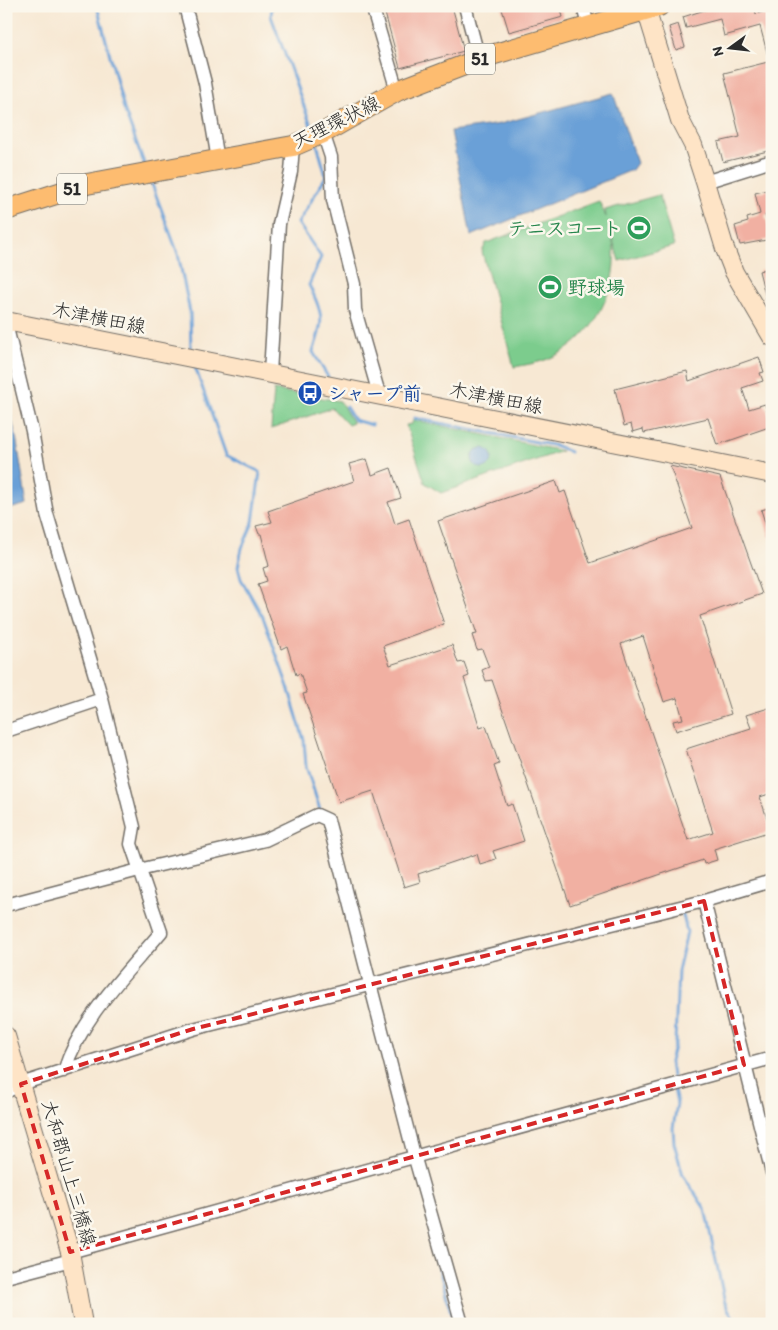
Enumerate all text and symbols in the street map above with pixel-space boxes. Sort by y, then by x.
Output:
north arrow [706,22,756,72]
road number: 51 [465,44,495,74]
text: N [708,44,727,58]
street label: 天理環状線 [288,91,384,153]
road number: 51 [57,173,87,204]
sports icon: テニスコート [626,215,652,241]
place label: テニスコート [508,217,622,240]
sports icon: 野球場 [537,274,563,300]
place label: 野球場 [568,276,625,299]
street label: 木津横田線 [50,298,148,338]
street label: 木津横田線 [447,378,545,418]
bus stop icon: シャープ前 [297,380,323,406]
place label: シャープ前 [328,382,421,405]
street label: 大和郡山上三橋線 [37,1097,101,1249]

